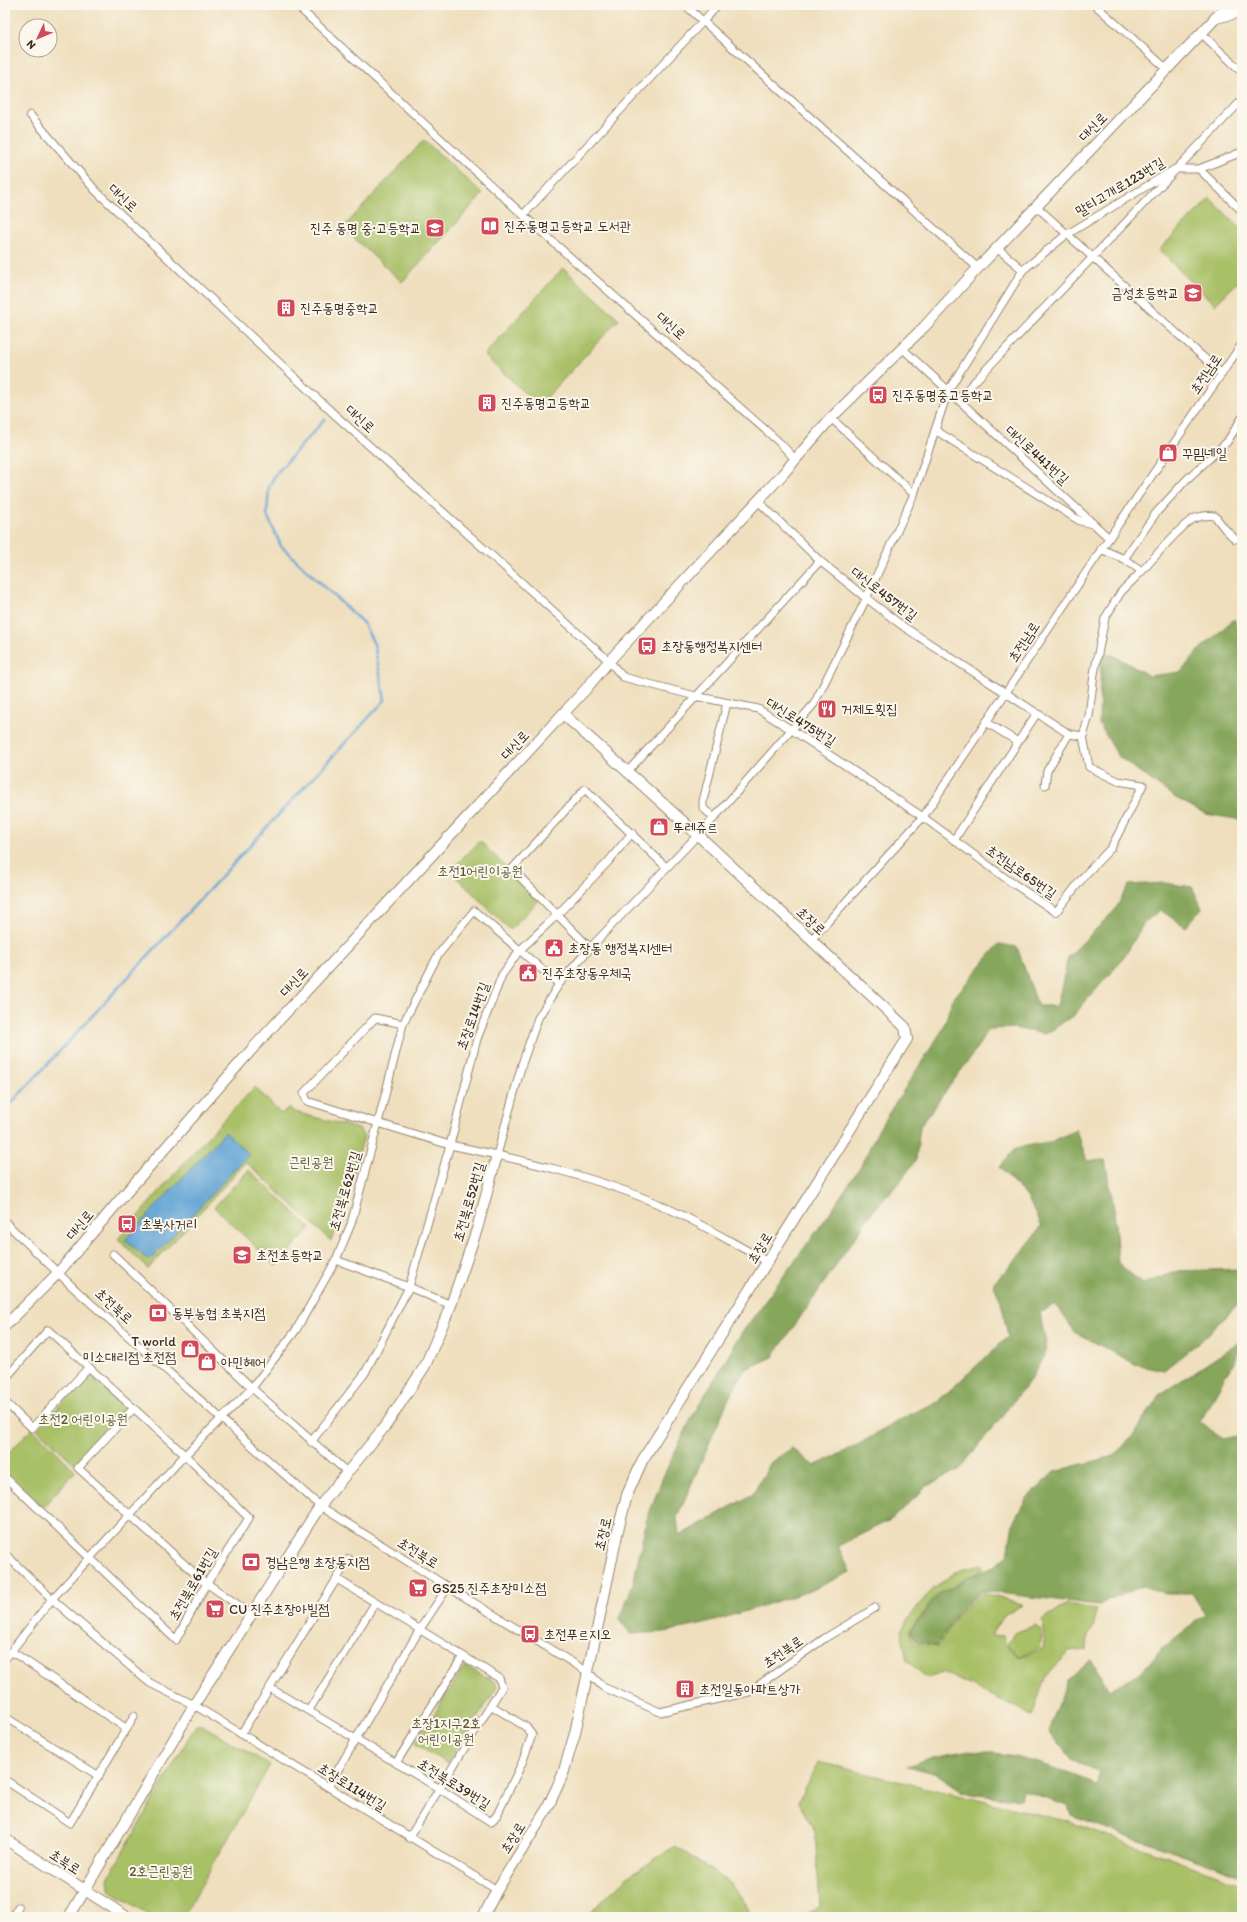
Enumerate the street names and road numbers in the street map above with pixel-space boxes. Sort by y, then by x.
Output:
street label: 대신로 [1075,109,1111,145]
street label: 말티고개로123번길 [1073,153,1168,220]
street label: 대신로 [105,180,141,216]
street label: 대신로 [653,308,689,344]
street label: 초전남로 [1186,351,1226,397]
street label: 대신로 [342,401,378,437]
street label: 대신로441번길 [1002,422,1073,488]
street label: 대신로457번길 [847,563,921,625]
street label: 초전남로 [1005,618,1043,666]
street label: 대신로475번길 [763,694,840,751]
street label: 대신로 [497,727,533,763]
street label: 초전남로65번길 [982,841,1060,903]
street label: 초장로 [793,903,829,939]
street label: 대신로 [276,964,312,1000]
street label: 초장로14번길 [453,979,493,1052]
street label: 초전북로62번길 [325,1148,365,1233]
street label: 초전북로52번길 [449,1159,489,1244]
street label: 대신로 [63,1207,97,1243]
street label: 초장로 [744,1229,776,1267]
street label: 초전북로 [92,1285,136,1327]
street label: 초장로 [591,1516,615,1552]
street label: 초전북로 [394,1534,442,1572]
street label: 초전북로61번길 [165,1544,221,1624]
street label: 초전북로 [760,1632,806,1672]
street label: 초전북로39번길 [414,1755,494,1813]
street label: 초장로114번길 [315,1759,390,1815]
street label: 초장로 [497,1819,529,1857]
street label: 초북로 [46,1846,84,1878]

